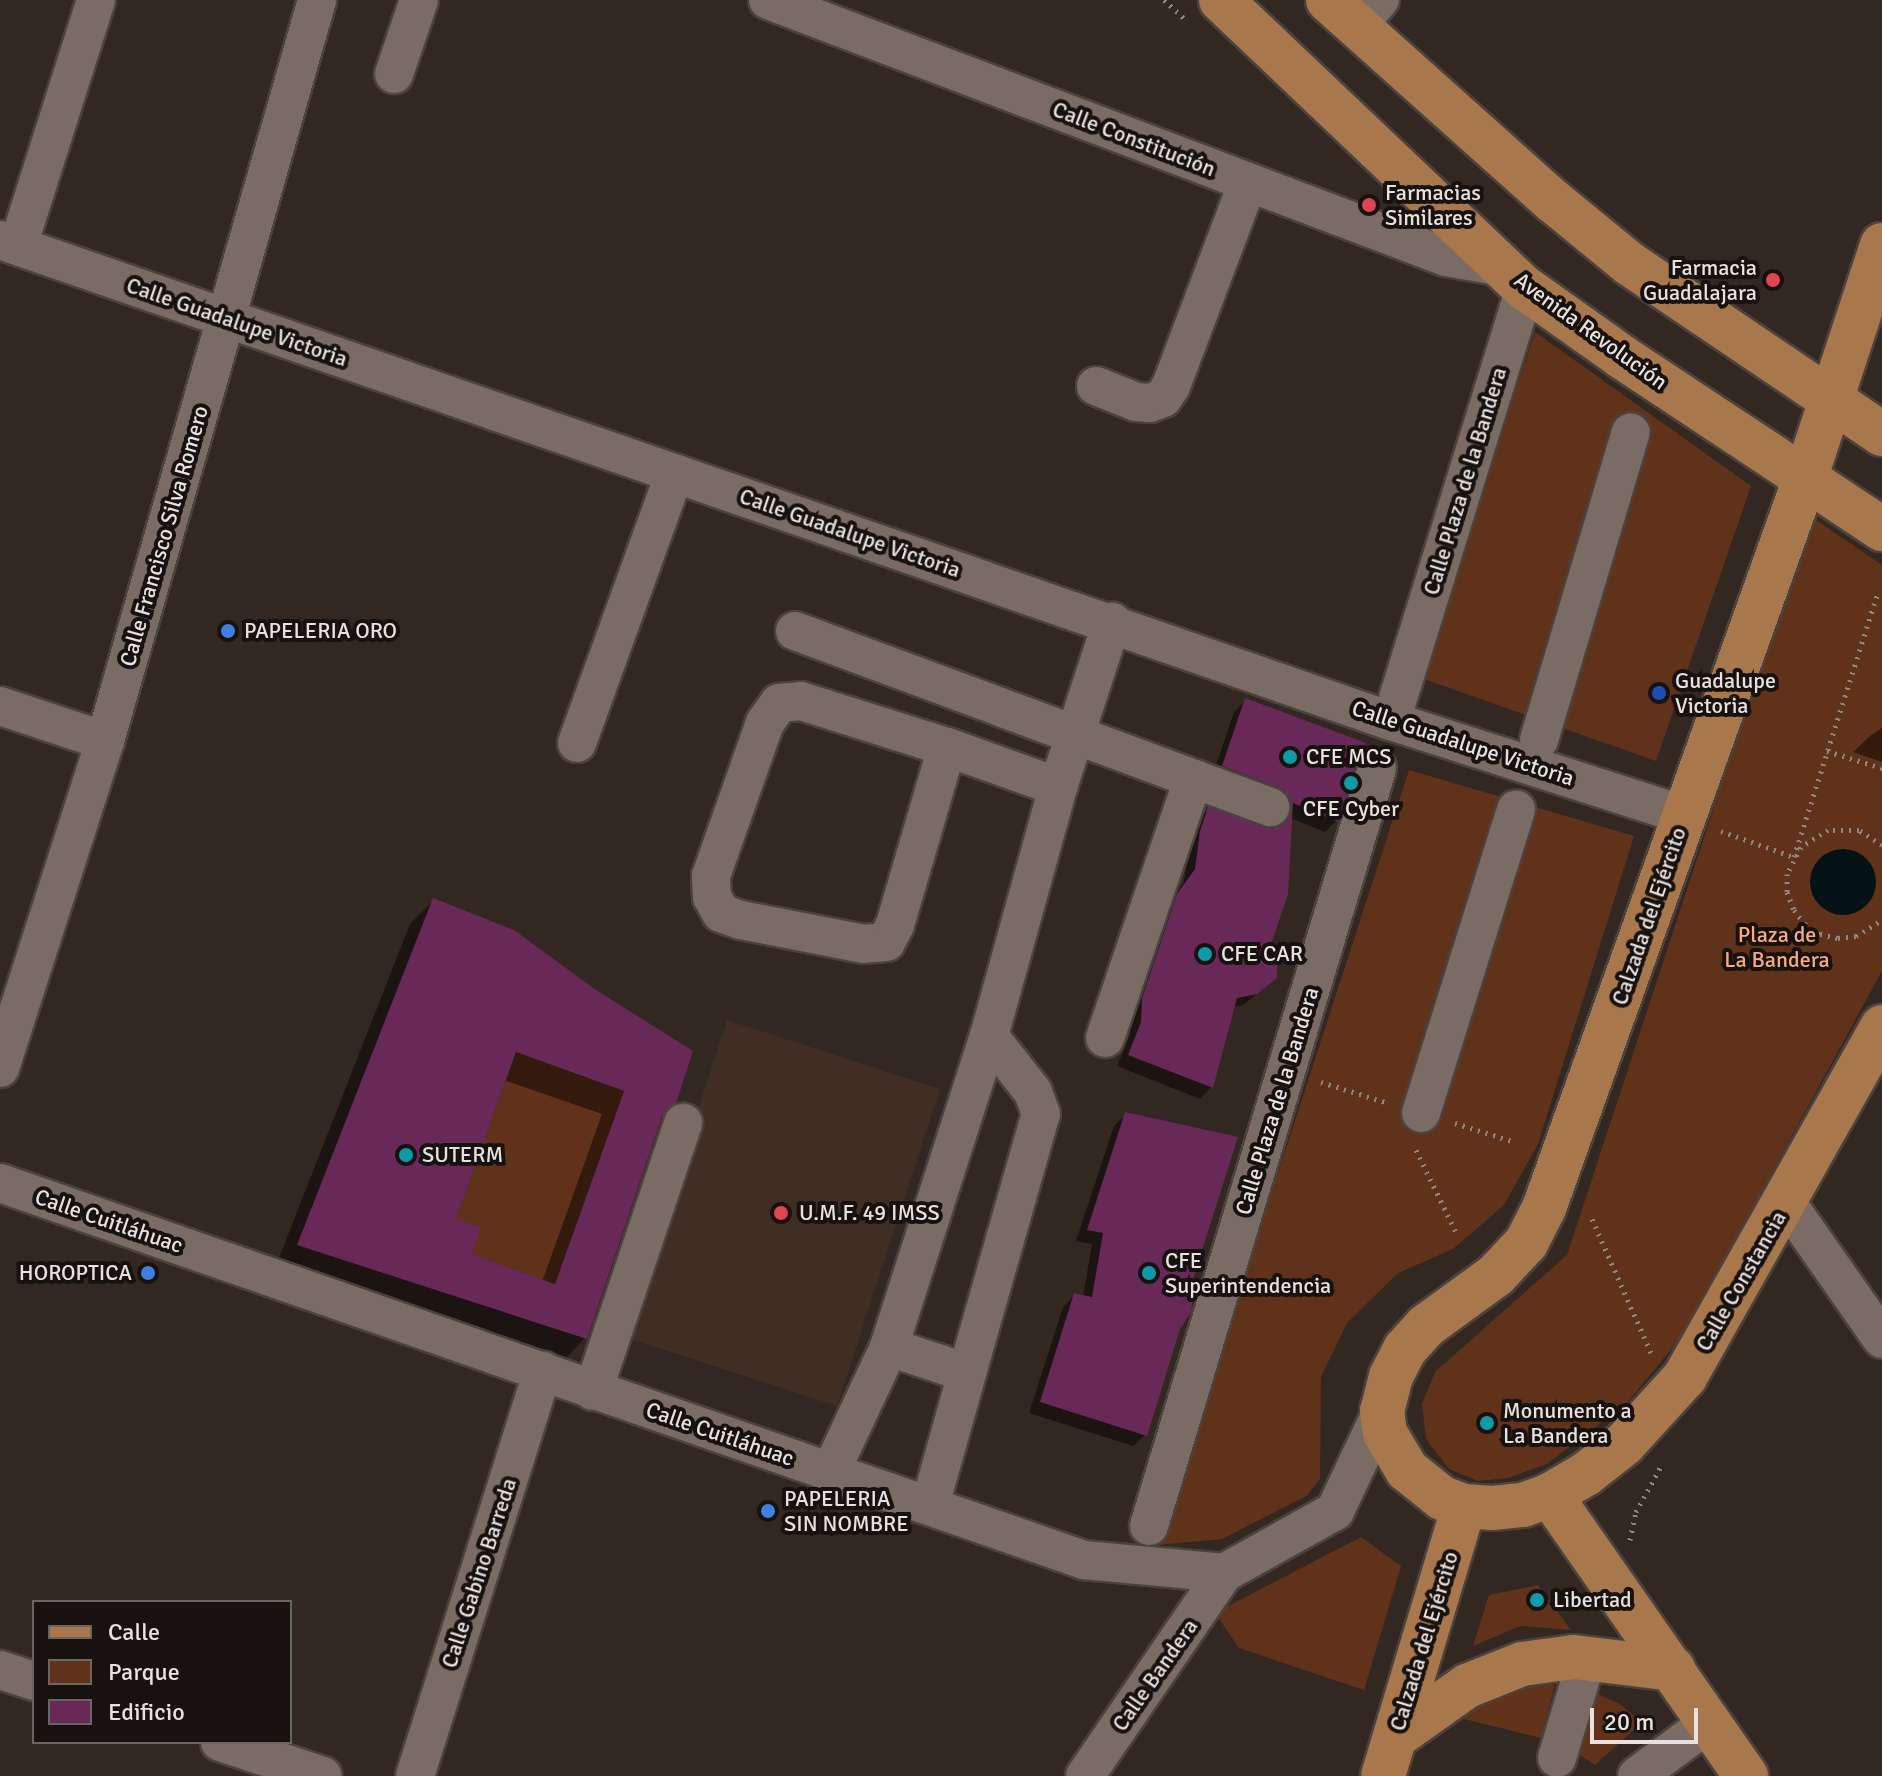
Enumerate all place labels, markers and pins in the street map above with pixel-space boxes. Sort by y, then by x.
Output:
place label: Farmacias Similares [1385,179,1481,230]
marker: Farmacias Similares [1360,196,1378,214]
place label: Farmacia Guadalajara [1643,254,1757,306]
marker: Farmacia Guadalajara [1764,271,1782,289]
place label: PAPELERIA ORO [244,618,397,644]
marker: PAPELERIA ORO [219,622,237,640]
place label: Guadalupe Victoria [1675,667,1776,718]
marker: Guadalupe Victoria [1650,684,1668,702]
place label: CFE MCS [1306,744,1391,770]
marker: CFE MCS [1281,748,1299,766]
marker: CFE Cyber [1342,774,1360,792]
place label: CFE Cyber [1303,796,1399,822]
place label: CFE CAR [1221,941,1303,967]
marker: CFE CAR [1196,945,1214,963]
place label: SUTERM [422,1142,503,1168]
marker: SUTERM [397,1146,415,1164]
place label: U.M.F. 49 IMSS [799,1200,940,1226]
marker: U.M.F. 49 IMSS [770,1202,792,1224]
place label: CFE Superintendencia [1165,1247,1331,1298]
place label: HOROPTICA [19,1260,132,1286]
marker: HOROPTICA [139,1264,157,1282]
marker: CFE Superintendencia [1140,1264,1158,1282]
place label: Monumento a La Bandera [1503,1397,1632,1448]
marker: Monumento a La Bandera [1478,1414,1496,1432]
place label: PAPELERIA SIN NOMBRE [784,1485,909,1536]
marker: PAPELERIA SIN NOMBRE [759,1502,777,1520]
place label: Libertad [1553,1587,1632,1613]
marker: Libertad [1528,1591,1546,1609]

